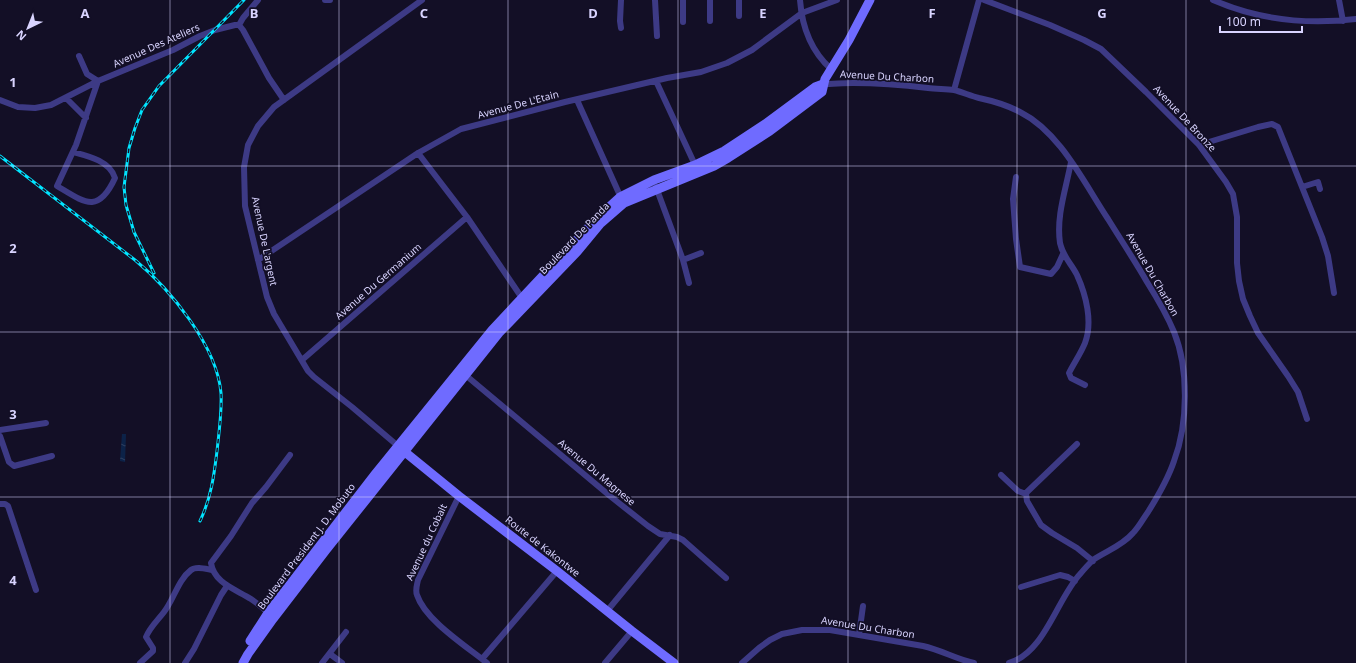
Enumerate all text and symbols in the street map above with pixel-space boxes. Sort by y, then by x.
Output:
text: A [81,4,90,22]
text: B [250,4,258,22]
text: C [420,4,428,22]
text: D [588,4,598,22]
text: E [759,4,767,22]
text: F [928,4,936,22]
text: G [1097,4,1107,22]
north arrow [8,8,48,48]
scale bar [1220,8,1302,34]
text: 100 m [1226,13,1261,30]
street label: Avenue Des Ateliers [110,20,202,70]
text: N [12,27,29,44]
street label: Avenue Du Charbon [839,67,935,85]
text: 1 [9,73,17,91]
street label: Avenue De Bronze [1150,82,1220,155]
street label: Avenue De L'Etain [476,86,560,122]
street label: Avenue De L'argent [249,195,281,287]
street label: Boulevard De Panda [536,199,612,277]
street label: Avenue Du Charbon [1123,230,1183,318]
text: 2 [9,239,17,257]
street label: Avenue Du Germanium [332,240,424,322]
text: 3 [9,405,17,423]
street label: Avenue Du Magnese [555,436,639,509]
street label: Boulevard President J. D. Mobuto [254,480,358,612]
street label: Avenue du Cobalt [402,501,450,583]
street label: Route de Kakontwe [503,512,584,580]
text: 4 [9,571,17,589]
street label: Avenue Du Charbon [820,613,916,641]

